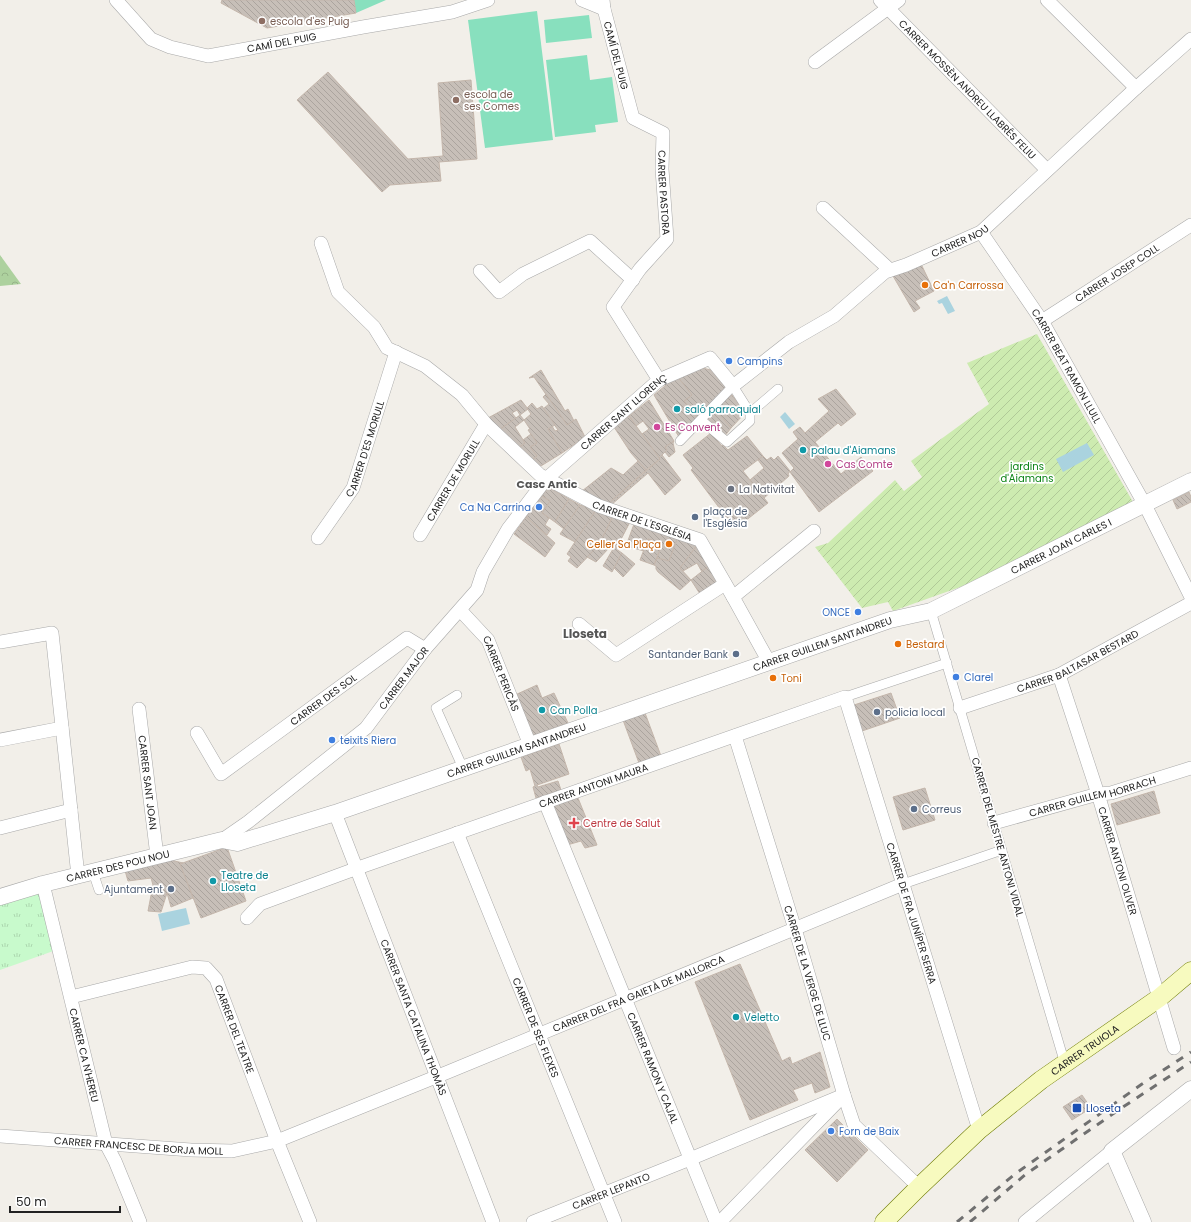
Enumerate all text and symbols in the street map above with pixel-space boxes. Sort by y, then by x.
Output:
place label: escola d'es Puig [270,14,350,29]
marker: escola d'es Puig [257,16,267,26]
street label: CARRER MOSSÈN ANDREU LLABRÉS FELIU [895,16,1039,163]
street label: CAMÍ DEL PUIG [600,20,632,92]
street label: CAMÍ DEL PUIG [246,29,318,57]
place label: escola de ses Comes [464,87,519,114]
marker: escola de ses Comes [451,95,461,105]
street label: CARRER PASTORA [654,150,674,236]
street label: CARRER NOU [929,221,992,261]
street label: CARRER JOSEP COLL [1072,240,1163,306]
place label: Ca'n Carrossa [933,278,1004,293]
marker: Ca'n Carrossa [920,280,930,290]
street label: CARRER BEAT RAMON LLULL [1028,306,1105,427]
place label: Campins [737,354,783,369]
marker: Campins [724,356,734,366]
street label: CARRER SANT LLORENÇ [577,370,670,454]
street label: CARRER D'ES MORULL [342,398,388,500]
place label: saló parroquial [685,402,761,417]
marker: saló parroquial [672,404,682,414]
place label: Es Convent [665,420,721,435]
marker: Es Convent [652,422,662,432]
street label: CARRER DE MORULL [423,436,484,524]
place label: palau d'Aiamans [811,443,896,458]
marker: palau d'Aiamans [798,445,808,455]
place label: Cas Comte [836,457,893,472]
marker: Cas Comte [823,459,833,469]
park label: jardins d'Aiamans [1001,459,1054,486]
district label: Casc Antic [517,476,578,492]
place label: La Nativitat [739,482,795,497]
marker: La Nativitat [726,484,736,494]
street label: CARRER DE L'ESGLÉSIA [589,497,694,545]
place label: Ca Na Carrina [460,500,531,515]
marker: Ca Na Carrina [534,502,544,512]
place label: plaça de l'Església [703,504,747,531]
marker: plaça de l'Església [690,512,700,522]
street label: CARRER JOAN CARLES I [1008,515,1114,578]
place label: Celler Sa Plaça [586,537,661,552]
marker: Celler Sa Plaça [664,539,674,549]
place label: ONCE [822,605,850,620]
marker: ONCE [853,607,863,617]
street label: CARRER GUILLEM SANTANDREU [751,613,894,675]
district label: Lloseta [563,625,607,642]
street label: CARRER BALTASAR BESTARD [1015,626,1141,697]
street label: CARRER PERICÀS [479,632,523,714]
place label: Bestard [906,637,944,652]
marker: Bestard [893,639,903,649]
street label: CARRER MAJOR [375,644,432,713]
place label: Santander Bank [648,647,729,662]
marker: Santander Bank [731,649,741,659]
street label: CARRER DES SOL [287,670,360,729]
place label: Clarel [964,670,993,685]
place label: Toni [781,671,802,686]
marker: Clarel [951,672,961,682]
marker: Toni [768,673,778,683]
place label: Can Polla [550,703,597,718]
marker: Can Polla [537,705,547,715]
place label: policia local [885,705,945,720]
marker: policia local [872,707,882,717]
street label: CARRER GUILLEM SANTANDREU [445,719,588,782]
place label: teixits Riera [340,733,396,748]
street label: CARRER SANT JOAN [134,734,161,831]
marker: teixits Riera [327,735,337,745]
street label: CARRER DEL MESTRE ANTONI VIDAL [968,756,1028,919]
street label: CARRER ANTONI MAURA [537,760,650,812]
street label: CARRER GUILLEM HORRACH [1027,772,1158,821]
place label: Correus [922,802,961,817]
marker: Correus [909,804,919,814]
street label: CARRER ANTONI OLIVER [1094,805,1141,917]
place label: Centre de Salut [583,816,661,831]
marker: Centre de Salut [568,817,580,829]
street label: CARRER DE FRA JUNÍPER SERRA [883,841,940,986]
street label: CARRER DES POU NOU [65,846,171,886]
place label: Teatre de Lloseta [221,868,269,895]
marker: Teatre de Lloseta [208,876,218,886]
place label: Ajuntament [104,882,163,897]
marker: Ajuntament [166,884,176,894]
street label: CARRER DE LA VERGE DE LLUC [780,904,835,1043]
street label: CARRER SANTA CATALINA THOMÀS [376,937,450,1098]
street label: CARRER DEL FRA GAIETÀ DE MALLORCA [550,952,727,1036]
street label: CARRER DE SES FLEXES [509,975,563,1080]
street label: CARRER DEL TEATRE [211,983,258,1076]
street label: CARRER CA N'HEREU [65,1007,103,1104]
street label: CARRER RAMON Y CAJAL [623,1010,682,1127]
place label: Veletto [744,1010,779,1025]
marker: Veletto [731,1012,741,1022]
street label: CARRER TRUIOLA [1048,1021,1122,1079]
place label: Lloseta [1086,1101,1121,1116]
marker: Lloseta [1071,1102,1083,1114]
place label: Forn de Baix [839,1124,899,1139]
marker: Forn de Baix [826,1126,836,1136]
street label: CARRER FRANCESC DE BORJA MOLL [53,1133,224,1159]
street label: CARRER LEPANTO [570,1169,653,1214]
scale bar [10,1188,120,1214]
text: 50 m [16,1193,47,1210]

